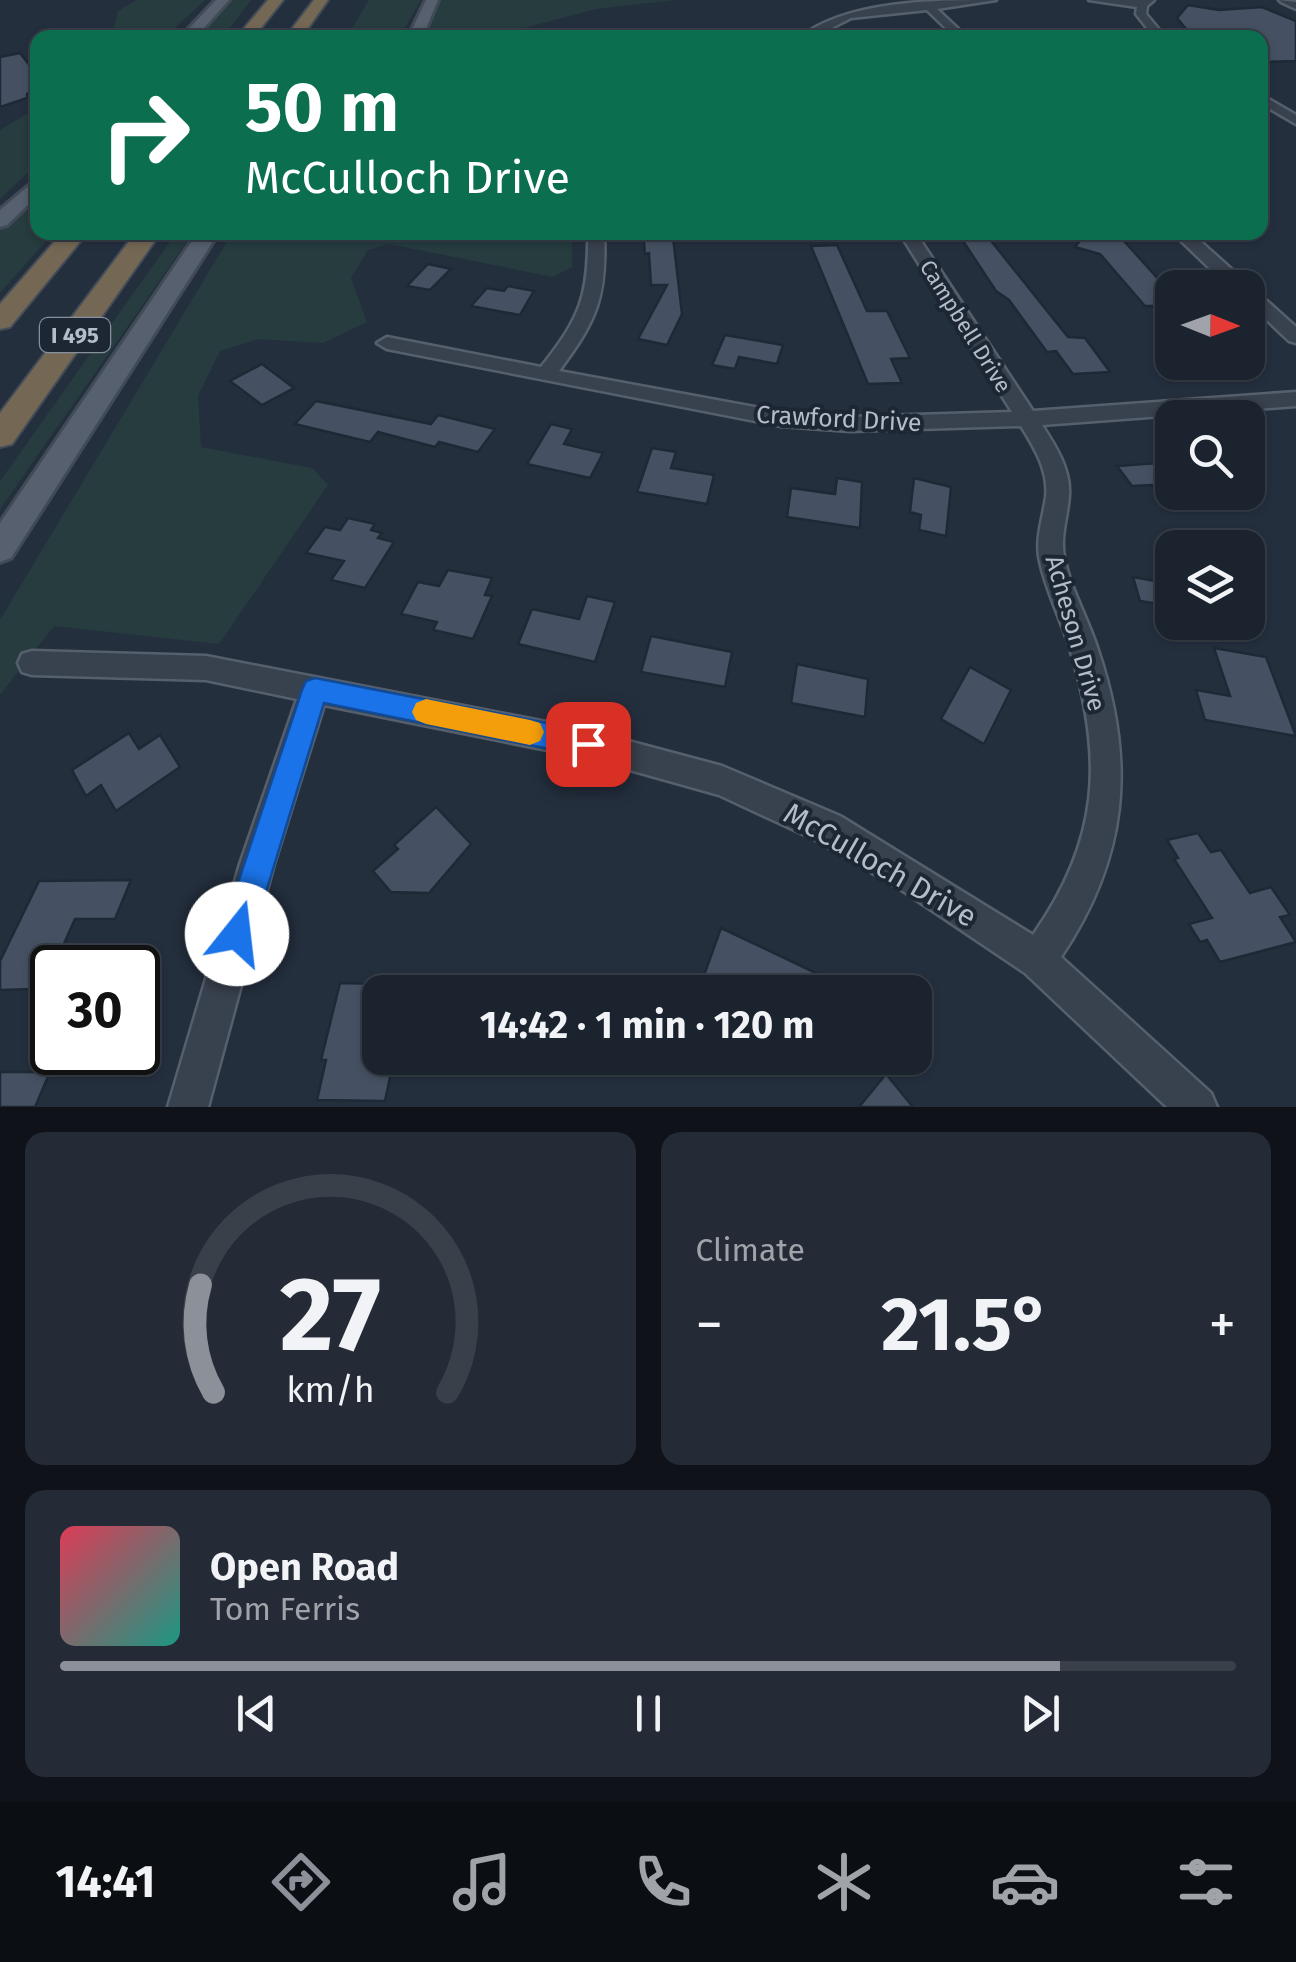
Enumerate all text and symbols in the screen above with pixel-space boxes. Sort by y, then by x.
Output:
text: 50 m [245,66,399,150]
icon: right [80,70,210,200]
text: McCulloch Drive [245,151,570,205]
street label: Campbell Drive [914,255,1017,398]
north arrow [1155,270,1265,380]
map controls [1155,270,1265,640]
road number: I 495 [40,318,110,352]
street label: Crawford Drive [755,400,922,438]
button: search [1155,400,1265,510]
button: layers [1155,530,1265,640]
street label: Acheson Drive [1038,552,1112,715]
pin [546,702,631,787]
icon: arrive [561,717,616,772]
street label: McCulloch Drive [777,795,983,935]
position arrow [185,882,289,986]
speed limit sign: 30 [30,945,160,1075]
text: 14:42 · 1 min · 120 m [480,1002,814,1048]
text: Climate [696,1231,805,1269]
text: 27 [280,1253,381,1378]
text: 21.5° [881,1280,1050,1370]
text: − [696,1292,723,1358]
text: + [1209,1292,1236,1358]
text: km/h [286,1369,374,1411]
text: Open Road [210,1544,399,1590]
text: Tom Ferris [210,1590,360,1628]
icon: previous [229,1686,284,1741]
icon: pause [621,1686,676,1741]
icon: next [1013,1686,1068,1741]
icon: directions [266,1847,336,1917]
icon: music [447,1847,517,1917]
icon: phone [628,1847,698,1917]
icon: climate [809,1847,879,1917]
icon: car [990,1847,1060,1917]
icon: filters [1171,1847,1241,1917]
text: 14:41 [55,1855,155,1909]

